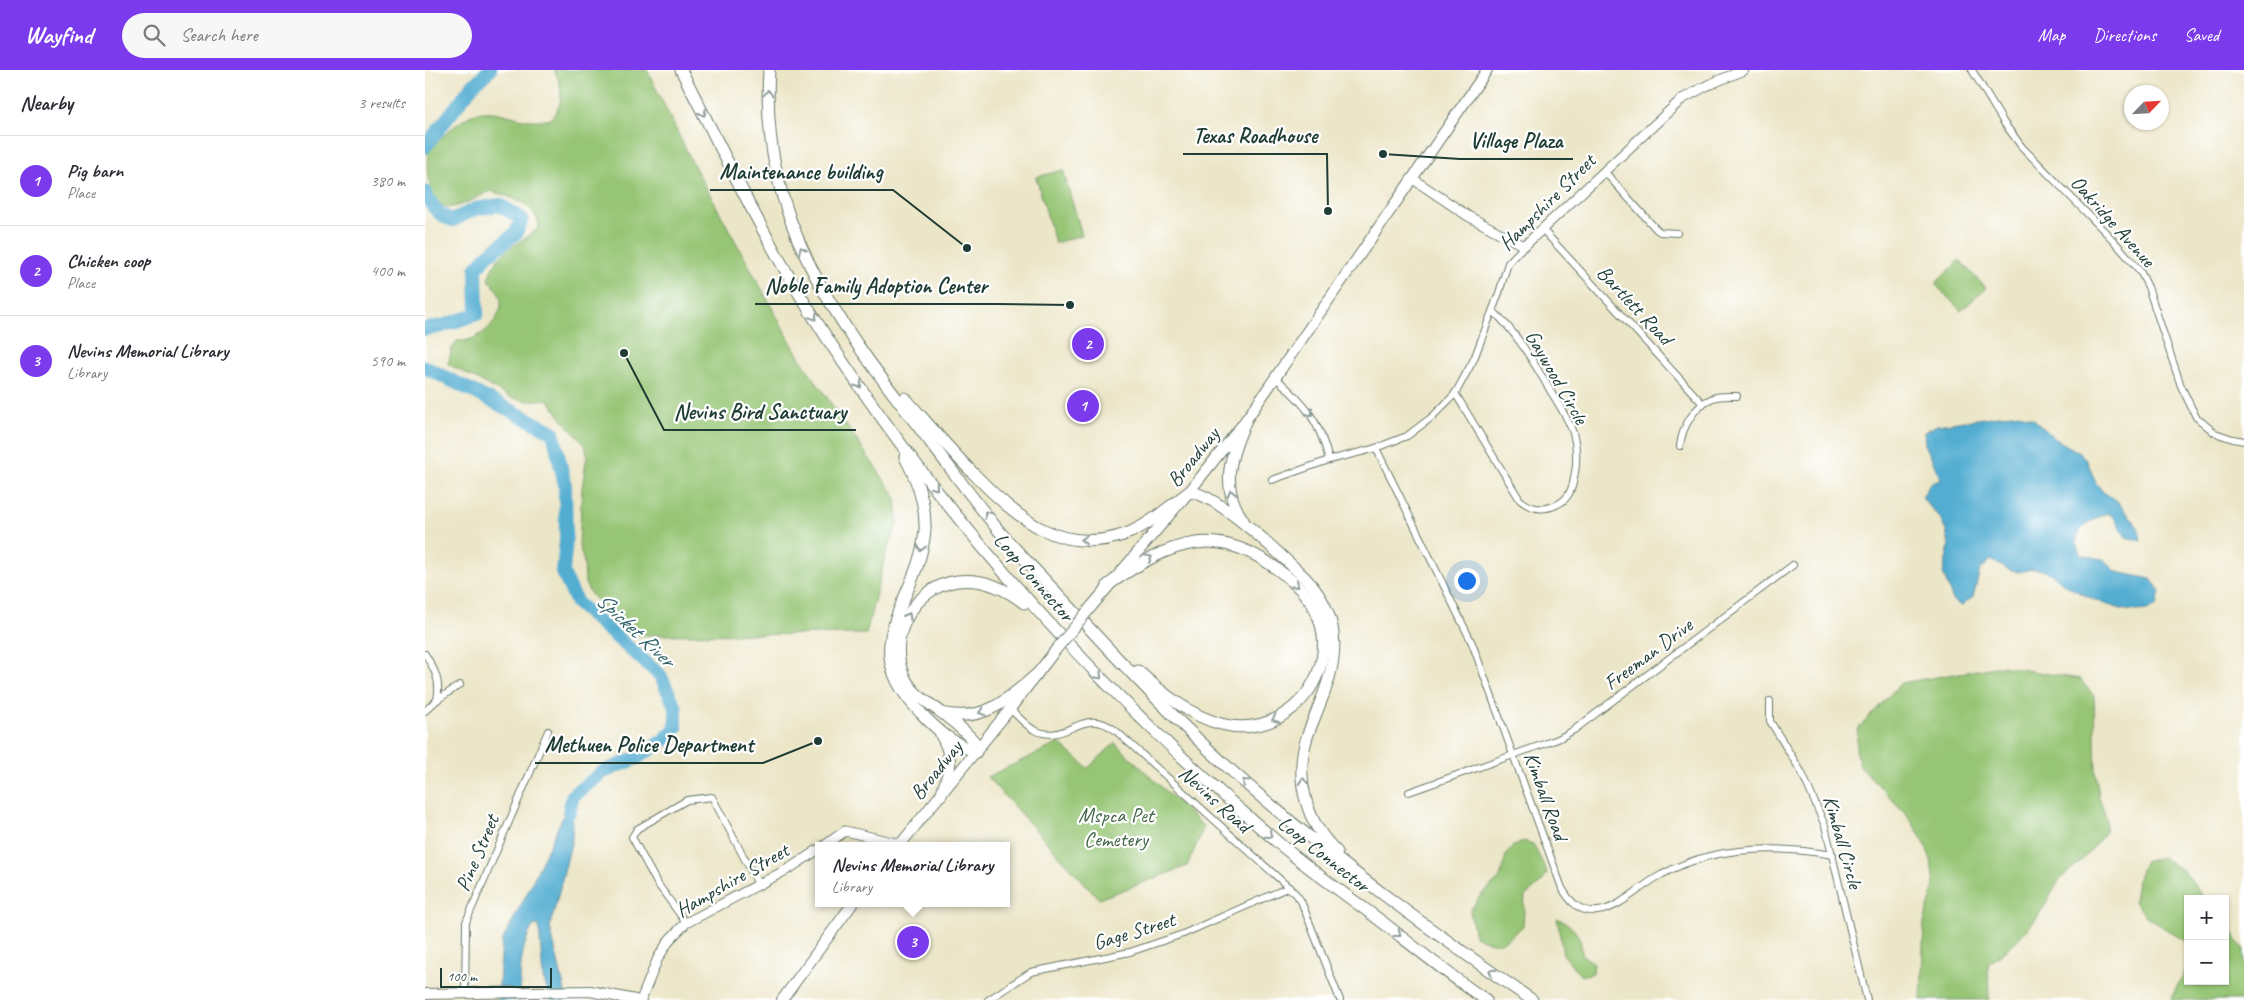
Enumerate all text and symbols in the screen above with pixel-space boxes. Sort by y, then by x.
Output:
search box [122,13,472,58]
text: Wayfind [25,20,92,50]
icon: search [140,21,168,49]
text: Search here [180,23,258,47]
text: Map [2038,24,2065,46]
text: Directions [2093,24,2156,46]
text: Saved [2184,24,2219,46]
north arrow [2124,85,2169,130]
one-way arrow [763,89,773,96]
text: Nearby [20,90,73,116]
text: 3 results [358,93,405,113]
one-way arrow [697,108,707,117]
callout: Texas Roadhouse [1183,117,1327,154]
text: Texas Roadhouse [1193,122,1320,150]
callout: Village Plaza [1460,122,1573,159]
text: Village Plaza [1470,127,1564,155]
street label: Hampshire Street [1493,147,1602,256]
callout: Maintenance building [710,153,893,190]
text: Maintenance building [720,158,884,186]
text: Pig barn [67,159,123,183]
street label: Oakridge Avenue [2065,170,2162,273]
text: 1 [32,171,40,191]
text: 380 m [371,171,405,191]
text: Place [67,183,95,203]
one-way arrow [798,247,808,256]
text: Chicken coop [67,249,150,273]
street label: Bartlett Road [1591,260,1680,352]
text: 2 [32,261,40,281]
text: 400 m [371,261,405,281]
callout: Noble Family Adoption Center [755,267,997,304]
text: Noble Family Adoption Center [765,272,989,300]
text: Place [67,273,95,293]
one-way arrow [808,312,817,321]
pin: 2 [1072,325,1104,363]
street label: Gaywood Circle [1520,325,1595,430]
text: Nevins Memorial Library [67,339,228,363]
text: 3 [32,351,40,371]
text: 590 m [371,351,405,371]
text: Library [67,363,107,383]
one-way arrow [853,379,862,388]
pin: 1 [1067,387,1099,425]
callout: Nevins Bird Sanctuary [664,393,856,430]
text: Nevins Bird Sanctuary [674,398,849,426]
one-way arrow [1304,407,1313,417]
street label: Broadway [1161,421,1226,492]
one-way arrow [930,482,939,491]
one-way arrow [1226,489,1237,498]
one-way arrow [983,511,992,520]
street label: Loop Connector [988,527,1081,628]
one-way arrow [1079,534,1087,545]
one-way arrow [916,543,927,552]
one-way arrow [1143,554,1152,564]
your location [1454,568,1480,594]
one-way arrow [1291,579,1300,588]
water label: Spicket River [590,586,683,676]
street label: Freeman Drive [1599,612,1698,696]
one-way arrow [902,613,912,622]
one-way arrow [1093,670,1102,679]
one-way arrow [978,707,987,717]
one-way arrow [1271,713,1280,724]
callout: Methuen Police Department [535,726,763,763]
text: Methuen Police Department [545,731,756,759]
street label: Broadway [904,734,969,805]
street label: Kimball Road [1518,748,1575,847]
street label: Nevins Road [1174,760,1259,841]
one-way arrow [1297,777,1308,785]
one-way arrow [1242,779,1251,788]
street label: Kimball Circle [1817,792,1869,894]
park label: Mspca Pet Cemetery [1078,802,1156,852]
street label: Pine Street [449,809,506,895]
street label: Loop Connector [1273,810,1376,899]
one-way arrow [1264,829,1273,838]
street label: Hampshire Street [671,836,795,923]
popup [815,842,1010,907]
text: Nevins Memorial Library [832,853,993,877]
text: Library [832,877,872,897]
map controls [2184,895,2229,985]
button: + [2184,895,2229,940]
street label: Gage Street [1090,906,1180,956]
pin: 3 [897,923,929,961]
one-way arrow [1392,928,1401,937]
button: − [2184,940,2229,985]
scale bar [440,965,553,988]
text: 100 m [447,968,477,985]
one-way arrow [1488,969,1497,979]

